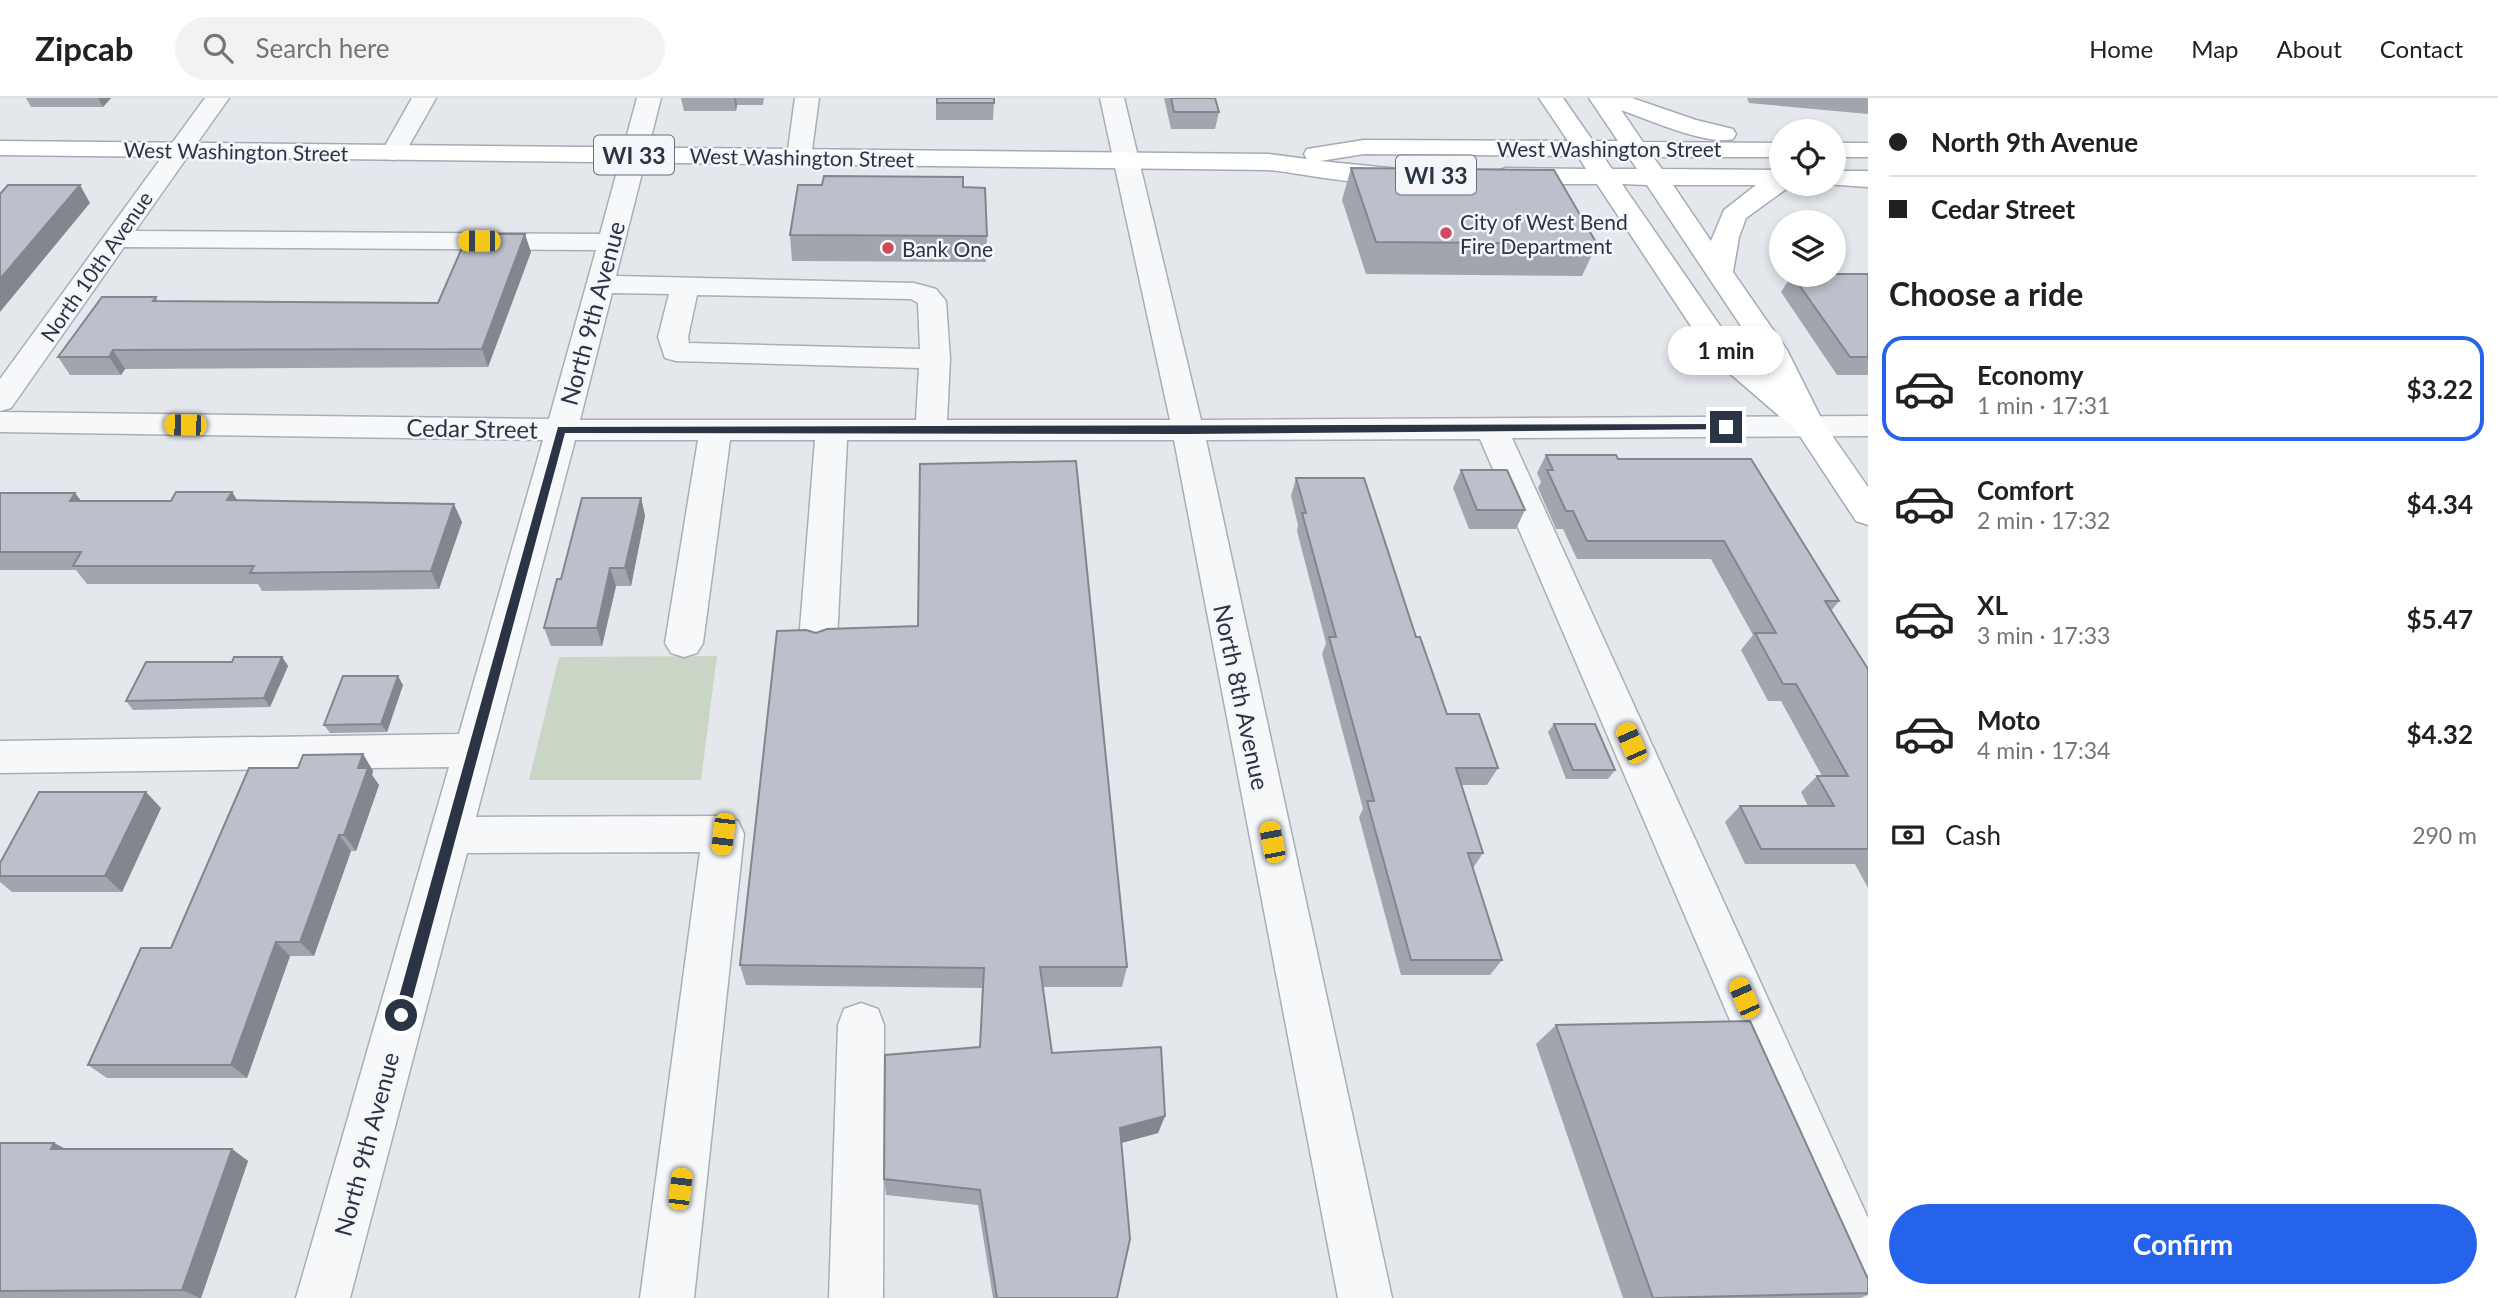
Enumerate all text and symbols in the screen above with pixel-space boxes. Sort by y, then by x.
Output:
search box [175,17,665,80]
text: Zipcab [35,28,133,68]
icon: search [199,29,237,67]
text: Search here [255,32,390,64]
text: Home [2089,34,2153,63]
text: Map [2191,34,2239,63]
text: About [2277,34,2342,63]
text: Contact [2380,34,2463,63]
map controls [1769,119,1846,287]
button: locate [1769,119,1846,196]
text: North 9th Avenue [1931,126,2138,158]
road number: WI 33 [594,136,674,174]
street label: West Washington Street [1497,136,1722,161]
street label: West Washington Street [123,137,349,165]
street label: West Washington Street [689,143,915,171]
road number: WI 33 [1396,156,1476,194]
street label: North 10th Avenue [35,186,157,346]
text: Cedar Street [1931,193,2075,225]
place label: City of West Bend Fire Department [1460,209,1628,258]
button: layers [1769,210,1846,287]
street label: North 9th Avenue [554,218,630,408]
marker: City of West Bend Fire Department [1438,225,1454,241]
car [459,231,501,252]
place label: Bank One [902,236,993,261]
marker: Bank One [880,240,896,256]
text: Choose a ride [1889,274,2083,313]
callout: 1 min [1668,326,1784,374]
text: 1 min [1697,336,1755,364]
icon: car [1893,357,1956,420]
text: Economy [1977,359,2083,391]
text: $3.22 [2407,373,2473,405]
text: 1 min · 17:31 [1977,391,2110,419]
route end [1710,411,1742,443]
street label: Cedar Street [406,412,538,444]
car [164,414,207,436]
icon: car [1893,472,1956,535]
text: Comfort [1977,474,2074,506]
text: $4.34 [2407,488,2473,520]
text: 2 min · 17:32 [1977,506,2110,534]
icon: car [1893,587,1956,650]
text: XL [1977,589,2008,621]
street label: North 8th Avenue [1208,601,1276,793]
text: $5.47 [2407,603,2473,635]
text: 3 min · 17:33 [1977,621,2110,649]
icon: car [1893,702,1956,765]
text: Moto [1977,704,2040,736]
text: $4.32 [2407,718,2473,750]
car [1613,720,1650,766]
text: 4 min · 17:34 [1977,736,2110,764]
car [711,812,736,856]
icon: cash [1889,816,1927,854]
car [1258,819,1287,865]
text: Cash [1945,819,2001,851]
text: 290 m [2412,821,2477,849]
car [1726,975,1763,1021]
route start [385,999,417,1031]
street label: North 9th Avenue [328,1049,404,1239]
car [668,1167,693,1211]
button: Confirm [1889,1204,2477,1284]

